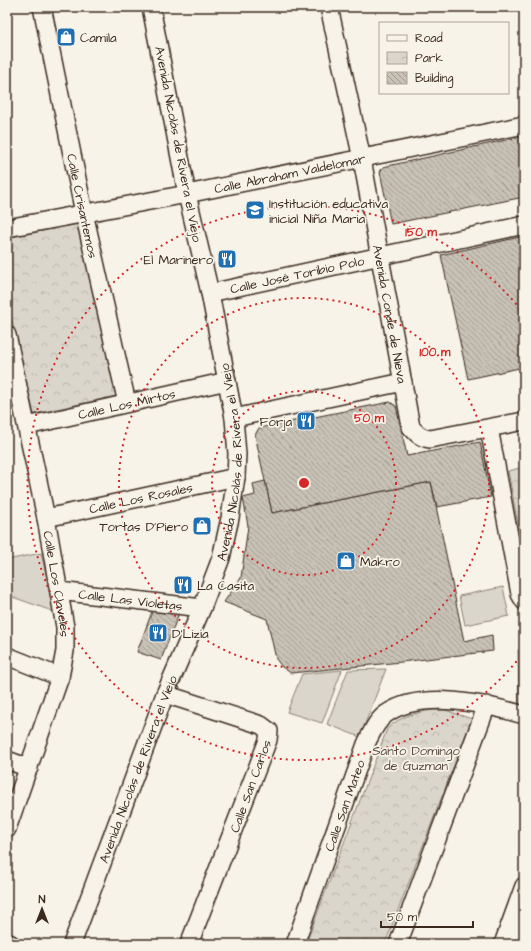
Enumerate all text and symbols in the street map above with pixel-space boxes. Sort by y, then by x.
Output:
legend [379,22,509,94]
shop icon: Camila [55,26,77,48]
place label: Camila [80,29,117,47]
text: Road [415,30,443,47]
street label: Avenida Nicolás de Rivera el Viejo [150,45,206,244]
text: Park [415,50,443,67]
text: Building [415,70,453,88]
street label: Calle Abraham Valdelomar [213,150,367,198]
street label: Calle Crisantemos [62,152,102,261]
place label: Institución educativa inicial Niña Maria [269,195,388,228]
school or university icon: Institución educativa inicial Niña Maria [244,199,266,221]
text: 150 m [405,224,438,241]
street label: Avenida Conde de Nieva [368,243,411,385]
restaurant icon: El Marinero [216,248,238,270]
place label: El Marinero [144,251,214,269]
street label: Calle José Toribio Polo [229,252,367,298]
text: 100 m [420,344,451,361]
street label: Avenida Nicolás de Rivera el Viejo [213,361,247,563]
street label: Calle Los Mirtos [76,385,178,424]
restaurant icon: Forja [295,410,317,432]
text: 50 m [354,410,385,427]
place label: Forja [260,413,292,431]
centre of rings [297,476,311,490]
street label: Calle Los Rosales [87,478,195,518]
shop icon: Tortas D'Piero [191,515,213,537]
place label: Tortas D'Piero [100,518,189,536]
street label: Calle Los Claveles [38,530,73,638]
shop icon: Makro [335,550,357,572]
place label: Makro [360,553,401,571]
restaurant icon: La Casita [172,574,194,596]
place label: La Casita [197,577,254,595]
street label: Calle Las Violetas [77,585,184,616]
restaurant icon: D'Lizia [147,622,169,644]
place label: D'Lizia [172,625,209,643]
street label: Avenida Nicolás de Rivera el Viejo [95,672,182,866]
street label: Calle San Carlos [226,737,276,835]
park label: Santo Domingo de Guzman [372,742,460,775]
street label: Calle San Mateo [321,757,370,854]
north arrow [22,889,62,929]
text: N [39,892,46,907]
scale bar [381,903,473,929]
text: 50 m [387,909,418,926]

